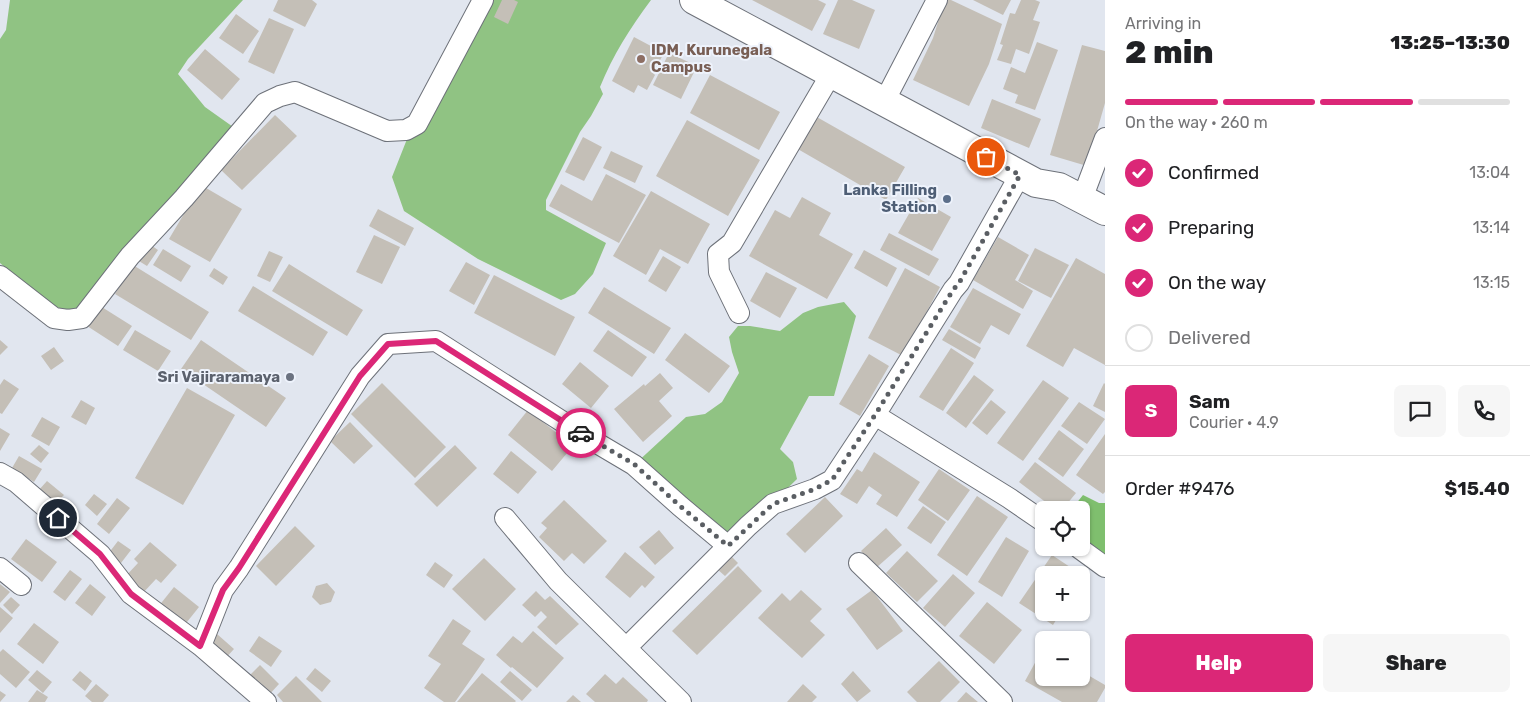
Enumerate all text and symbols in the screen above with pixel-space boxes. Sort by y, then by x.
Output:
text: Arriving in [1125,14,1201,33]
text: 13:25–13:30 [1390,31,1510,54]
text: 2 min [1125,33,1214,71]
place label: IDM, Kurunegala Campus [651,41,772,76]
marker: IDM, Kurunegala Campus [635,53,647,65]
text: On the way · 260 m [1125,113,1268,132]
pin [965,136,1007,178]
icon: bag [972,143,1000,171]
icon: check [1125,159,1153,187]
text: Confirmed [1168,161,1259,184]
text: 13:04 [1469,163,1510,182]
place label: Lanka Filling Station [843,181,937,216]
marker: Lanka Filling Station [941,193,953,205]
icon: check [1125,214,1153,242]
text: Preparing [1168,216,1254,239]
text: 13:14 [1473,218,1510,237]
icon: check [1125,269,1153,297]
text: On the way [1168,271,1266,294]
text: 13:15 [1473,273,1510,292]
text: Delivered [1168,326,1251,349]
place label: Sri Vajiraramaya [158,368,280,386]
marker: Sri Vajiraramaya [284,371,296,383]
button: chat [1394,385,1446,437]
button: phone [1458,385,1510,437]
text: Sam [1189,390,1230,413]
text: S [1145,399,1157,422]
courier [556,408,606,458]
text: Courier · 4.9 [1189,413,1279,432]
icon: car [567,419,595,447]
text: Order #9476 [1125,477,1235,500]
text: $15.40 [1445,477,1510,500]
pin [37,497,79,539]
map controls [1035,501,1090,686]
button: locate [1035,501,1090,556]
icon: home [44,504,72,532]
button: + [1035,566,1090,621]
button: − [1035,631,1090,686]
button: Help [1125,634,1313,692]
button: Share [1323,634,1510,692]

